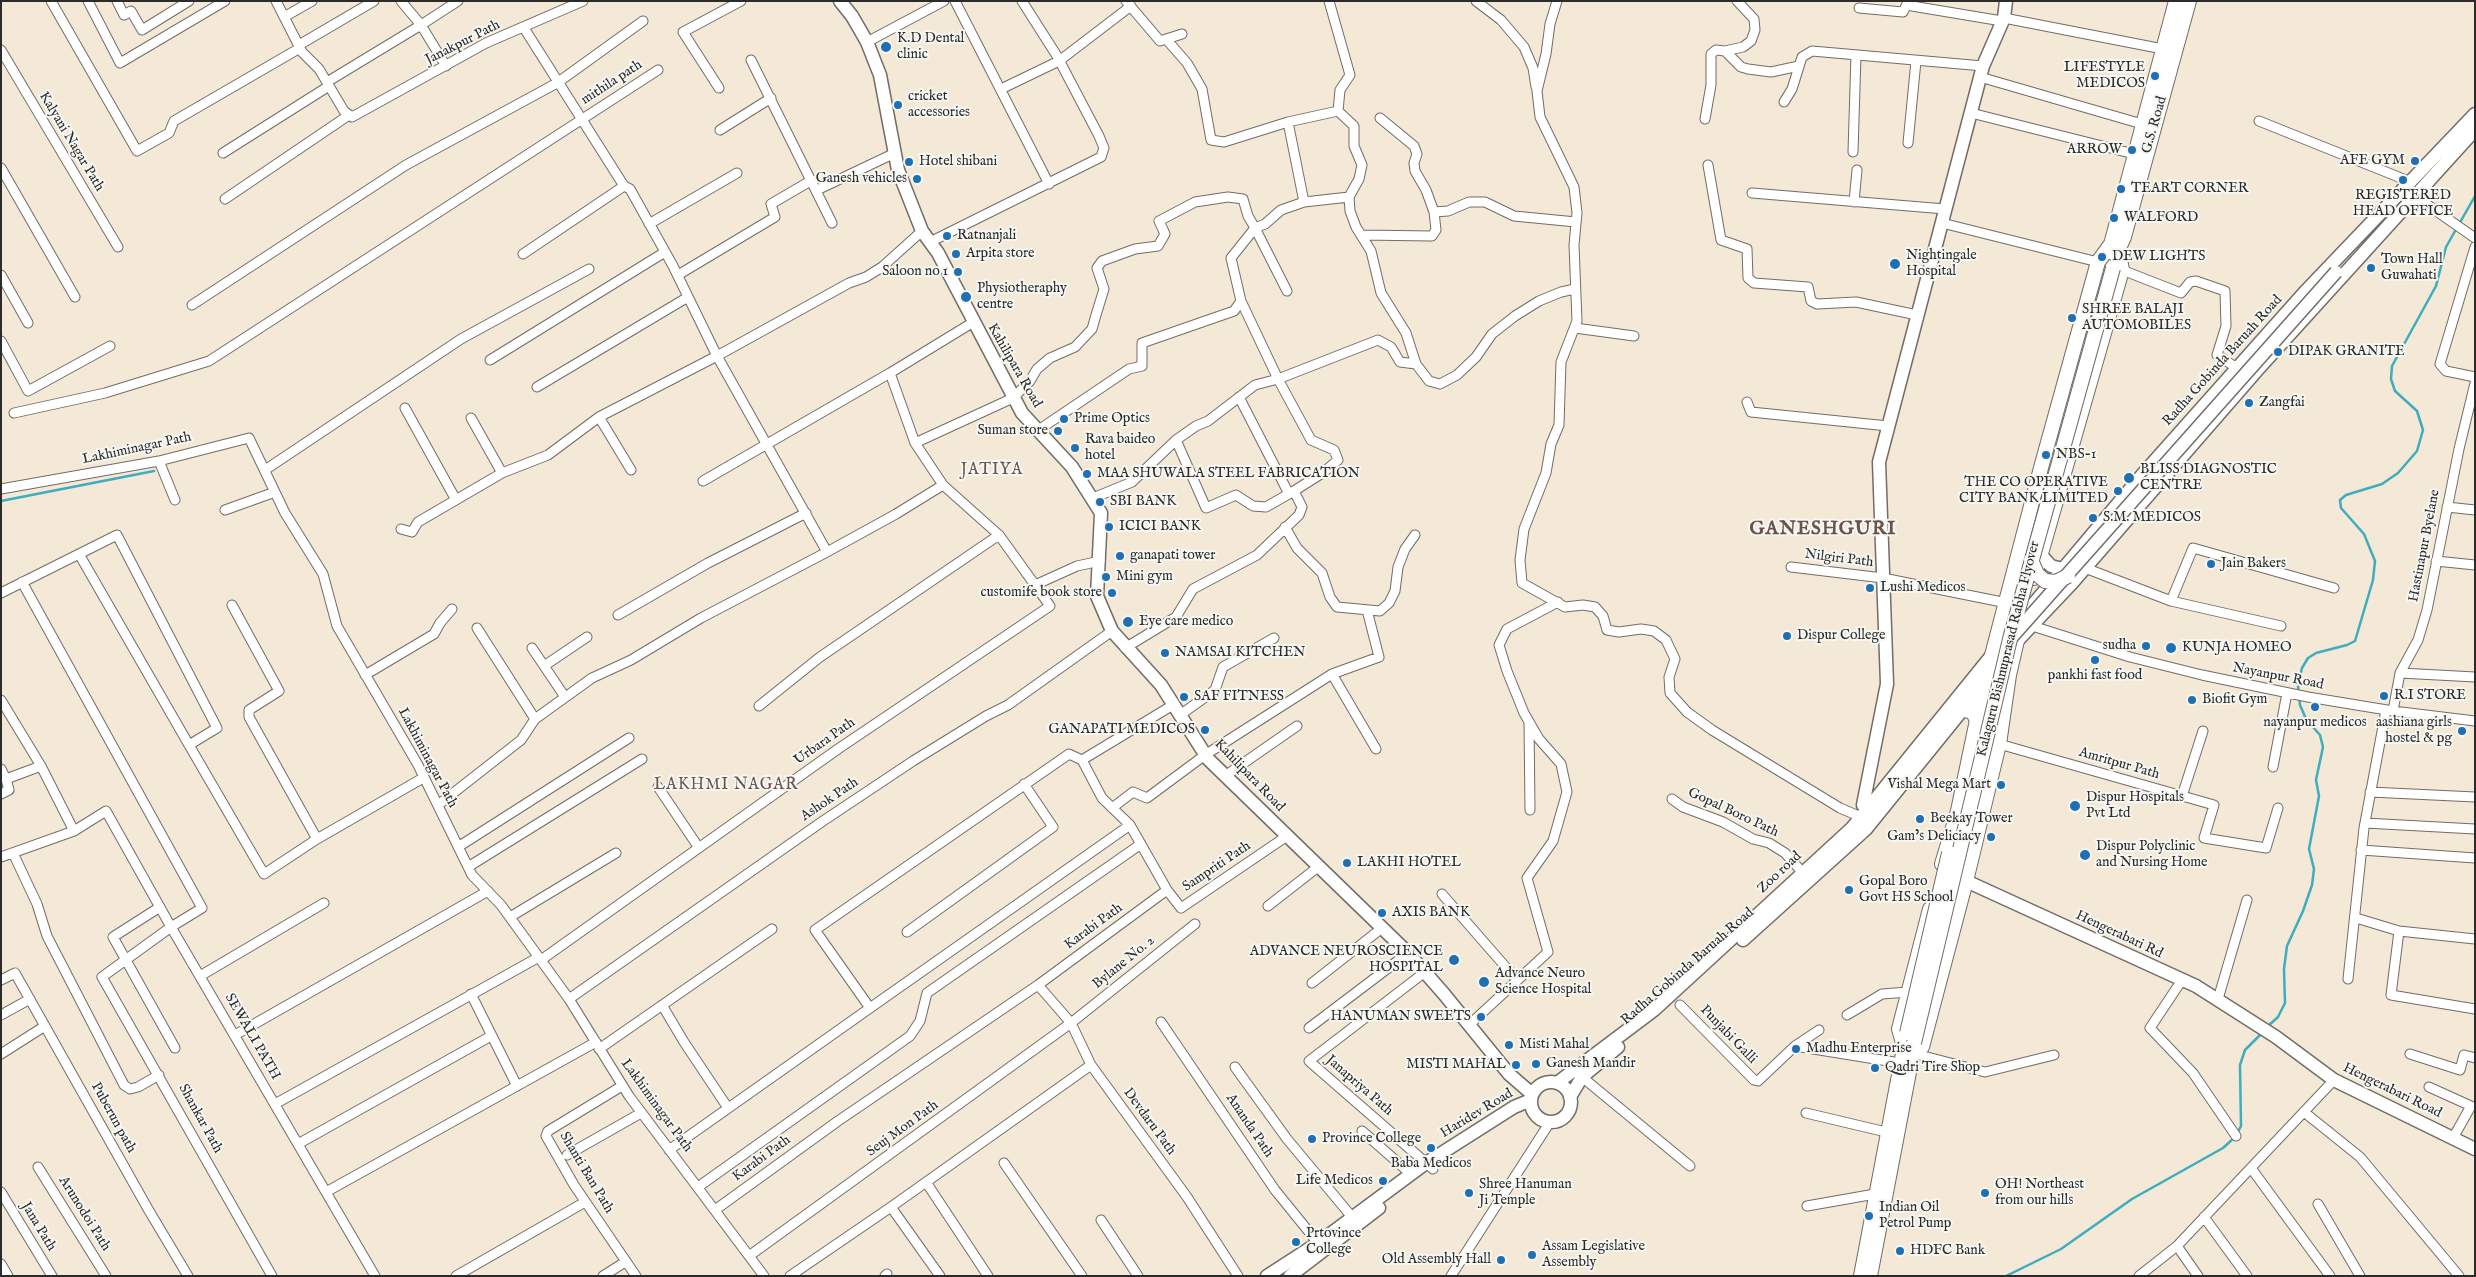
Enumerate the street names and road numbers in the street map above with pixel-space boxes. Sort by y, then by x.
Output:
street label: Janakpur Path [423,17,503,69]
street label: mithila path [578,57,646,109]
street label: Kalyani Nagar Path [35,89,107,195]
street label: G.S. Road [2139,94,2171,156]
street label: Radha Gobinda Baruah Road [2160,292,2286,430]
street label: Kahilipara Road [983,321,1045,411]
street label: Lakhiminagar Path [81,429,193,469]
street label: Hastinapur Byelane [2406,488,2444,604]
street label: Kalaguru Bishnuprasad Rabha Flyover [1974,540,2044,758]
street label: Nilgiri Path [1804,546,1874,572]
street label: Nayanpur Road [2231,660,2325,694]
street label: Lakhiminagar Path [394,705,460,811]
street label: Urbara Path [791,715,859,769]
street label: Kahilipara Road [1210,736,1288,816]
street label: Amritpur Path [2077,744,2161,784]
street label: Ashok Path [798,775,862,825]
street label: Gopal Boro Path [1685,785,1781,841]
street label: Sampriti Path [1180,838,1254,896]
street label: Zoo road [1754,848,1806,898]
street label: Karabi Path [1062,900,1126,954]
street label: Radha Gobinda Baruah Road [1618,905,1758,1029]
street label: Hengerabari Rd [2073,907,2165,963]
street label: Bylane No. 2 [1090,933,1158,993]
street label: SEWALI PATH [220,991,284,1083]
street label: Punjabi Galli [1696,1002,1760,1068]
street label: Janapriya Path [1322,1052,1396,1120]
street label: Lakhiminagar Path [617,1056,695,1156]
street label: Hengerabari Road [2340,1060,2444,1122]
street label: Puberun path [87,1080,139,1156]
street label: Shankar Path [174,1082,226,1156]
street label: Devdaru Path [1119,1085,1179,1159]
street label: Haridev Road [1438,1086,1516,1142]
street label: Ananda Path [1222,1091,1276,1161]
street label: Seuj Mon Path [864,1097,942,1161]
street label: Shanti Ban Path [555,1129,617,1217]
street label: Karabi Path [730,1132,794,1186]
street label: Arunodoi Path [54,1174,114,1254]
street label: Jana Path [17,1199,59,1255]

